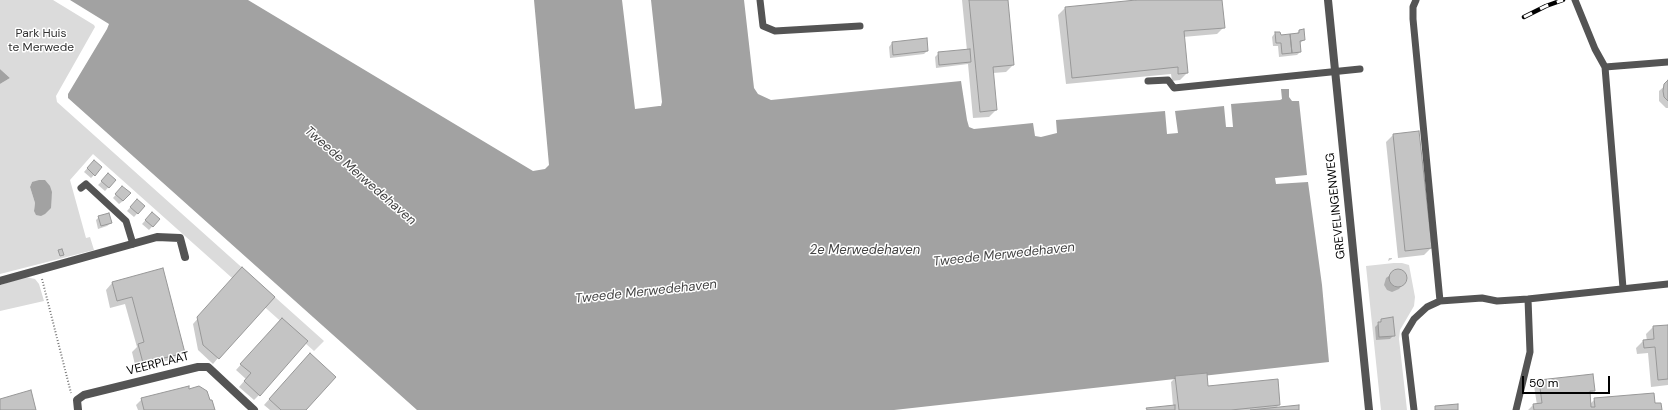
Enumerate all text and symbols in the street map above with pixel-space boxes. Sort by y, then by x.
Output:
park label: Park Huis te Merwede [8,27,74,55]
water label: Tweede Merwedehaven [301,123,419,229]
street label: GREVELINGENWEG [1323,152,1349,260]
water label: Tweede Merwedehaven [932,240,1076,270]
water label: 2e Merwedehaven [810,243,920,259]
water label: Tweede Merwedehaven [574,277,718,307]
street label: VEERPLAAT [125,349,191,379]
scale bar [1524,368,1612,394]
text: 50 m [1529,375,1558,391]

